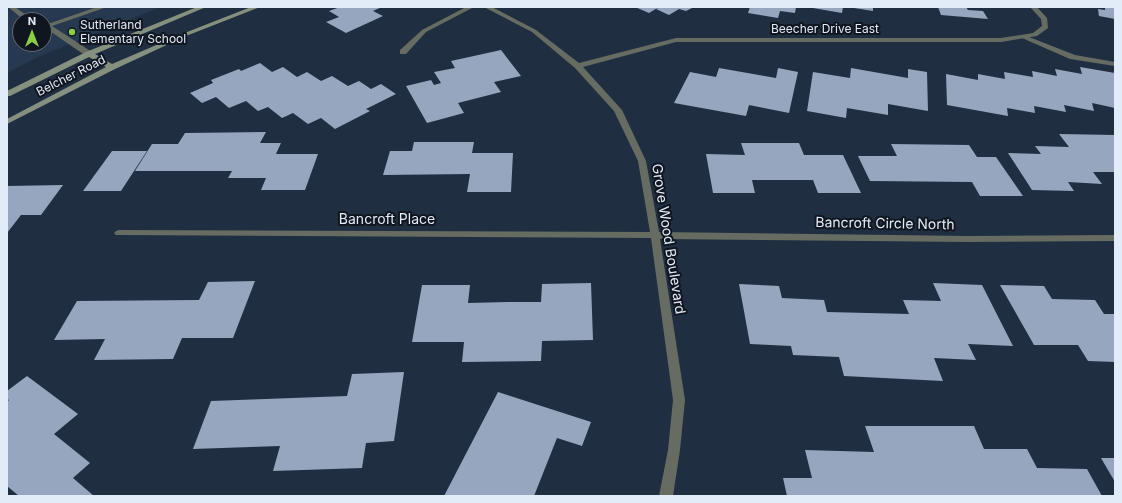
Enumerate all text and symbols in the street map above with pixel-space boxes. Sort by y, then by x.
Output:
north arrow [12,12,52,52]
text: N [28,14,36,28]
place label: Sutherland Elementary School [80,18,186,46]
street label: Beecher Drive East [771,22,879,36]
marker: Sutherland Elementary School [67,27,77,37]
street label: Belcher Road [34,52,108,100]
street label: Grove Wood Boulevard [648,163,688,315]
street label: Bancroft Place [339,212,435,228]
street label: Bancroft Circle North [815,214,955,234]

